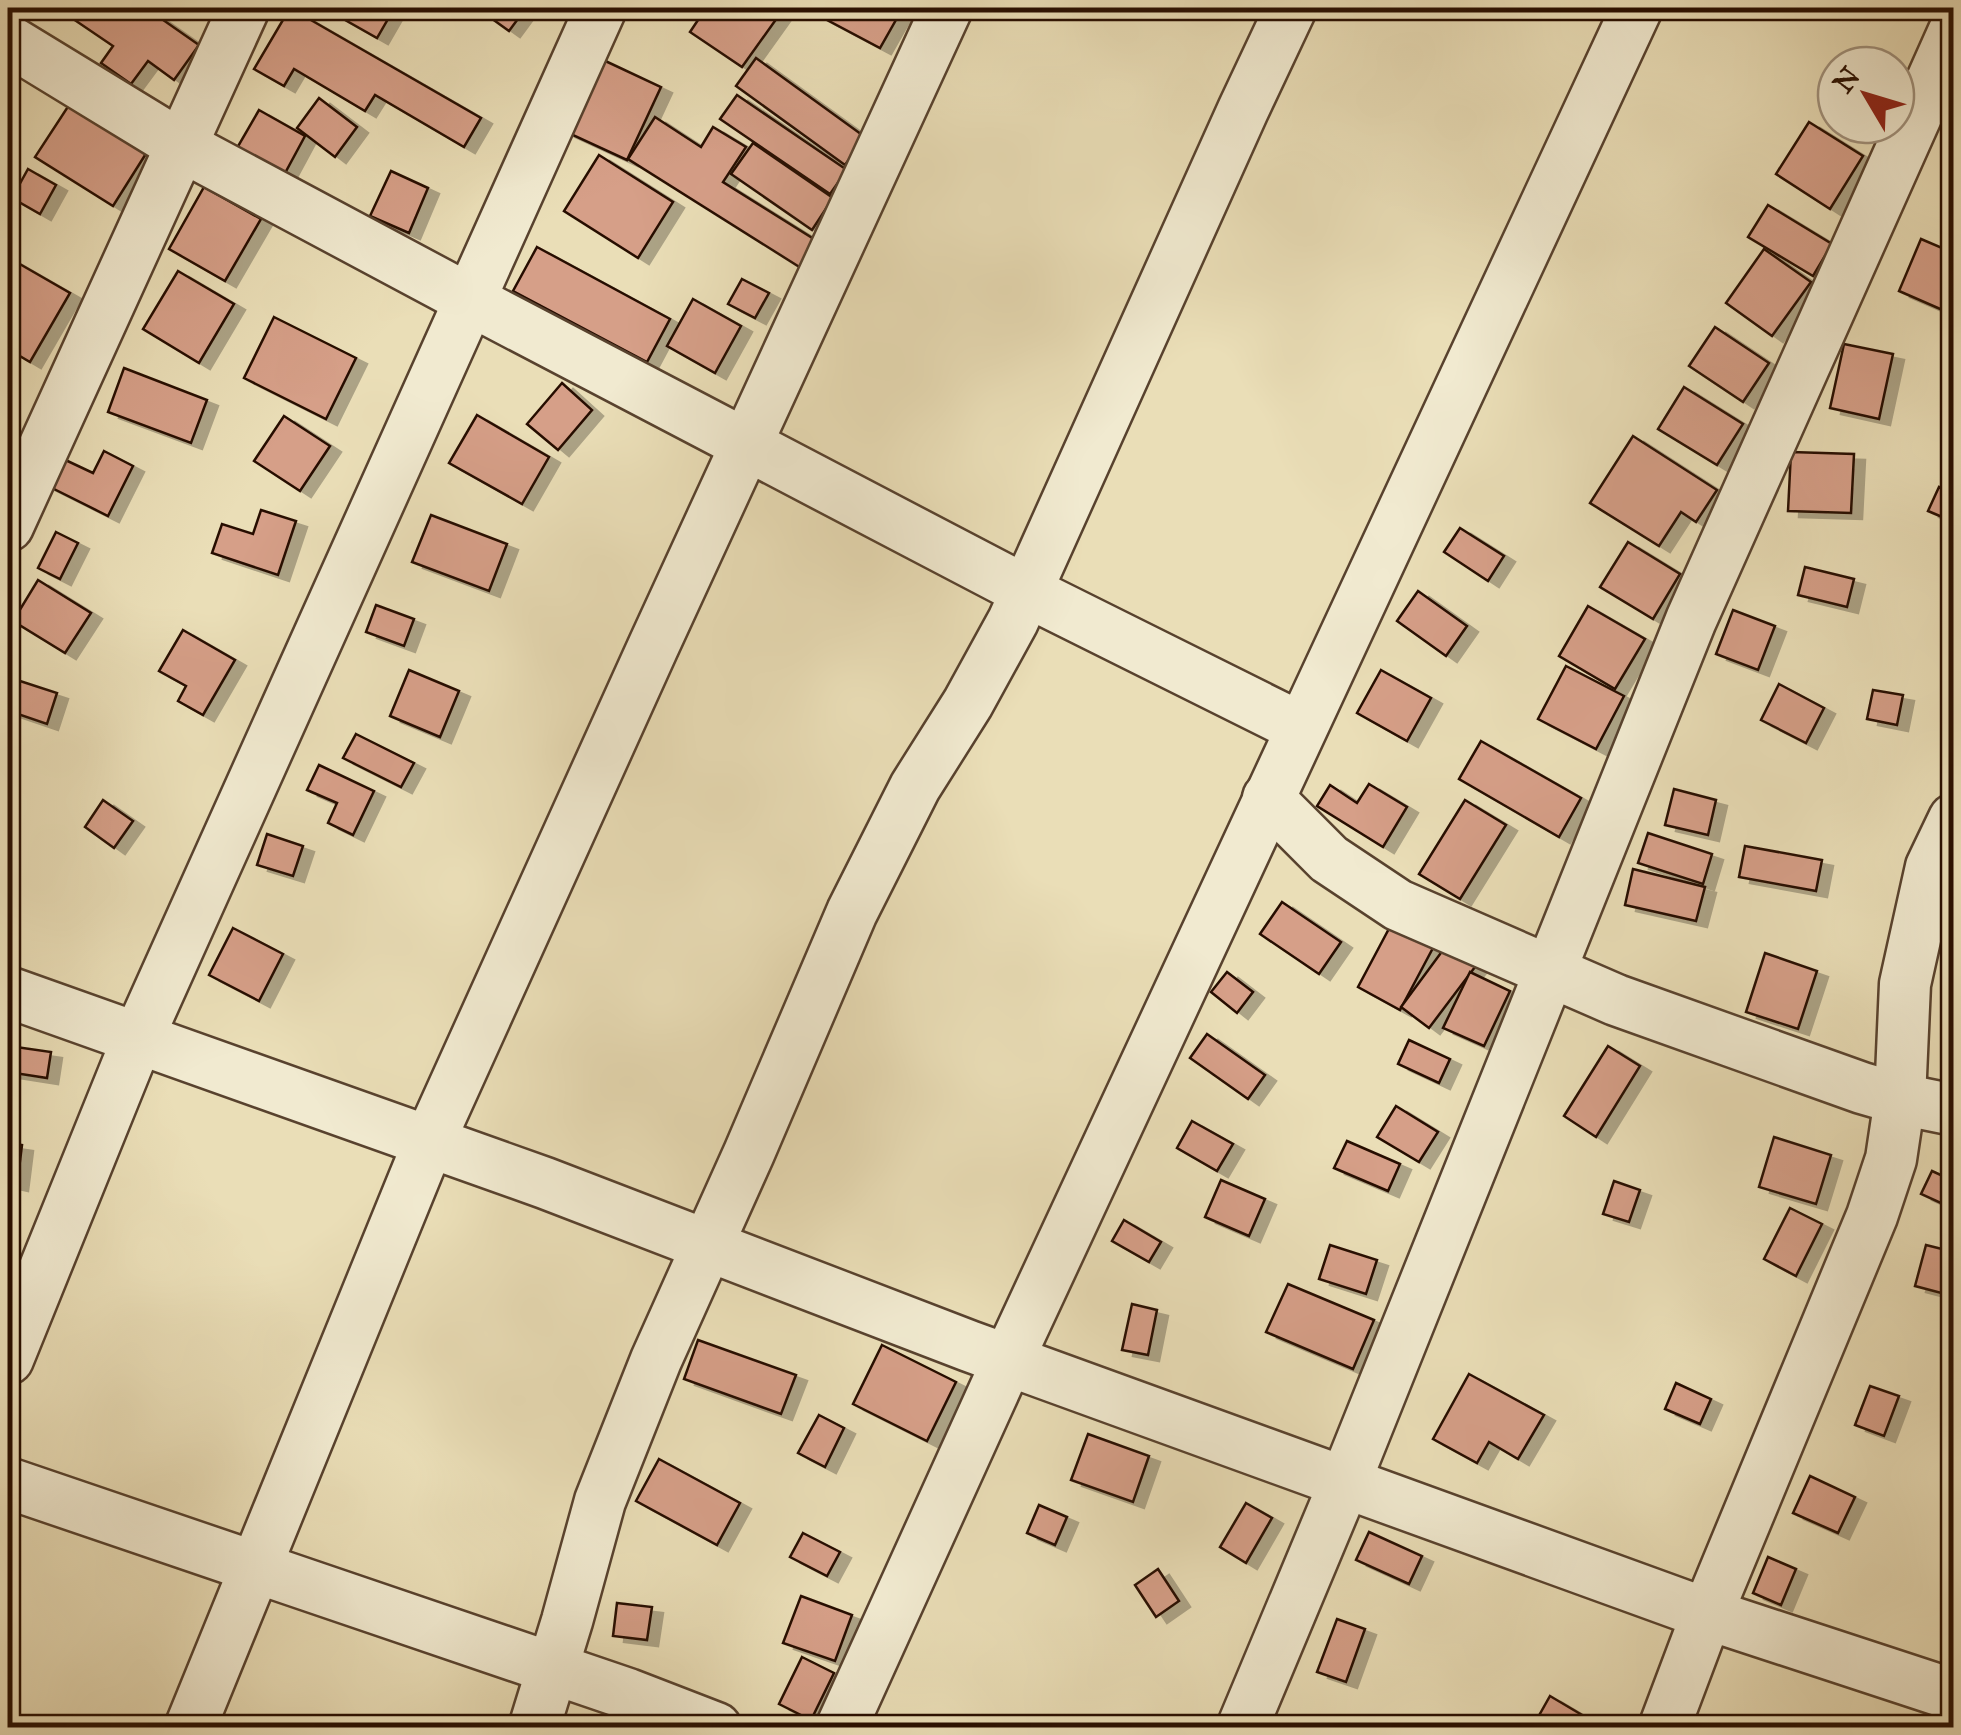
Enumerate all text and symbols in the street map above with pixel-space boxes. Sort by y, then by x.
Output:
north arrow [1816,45,1916,145]
text: N [1826,60,1868,100]

